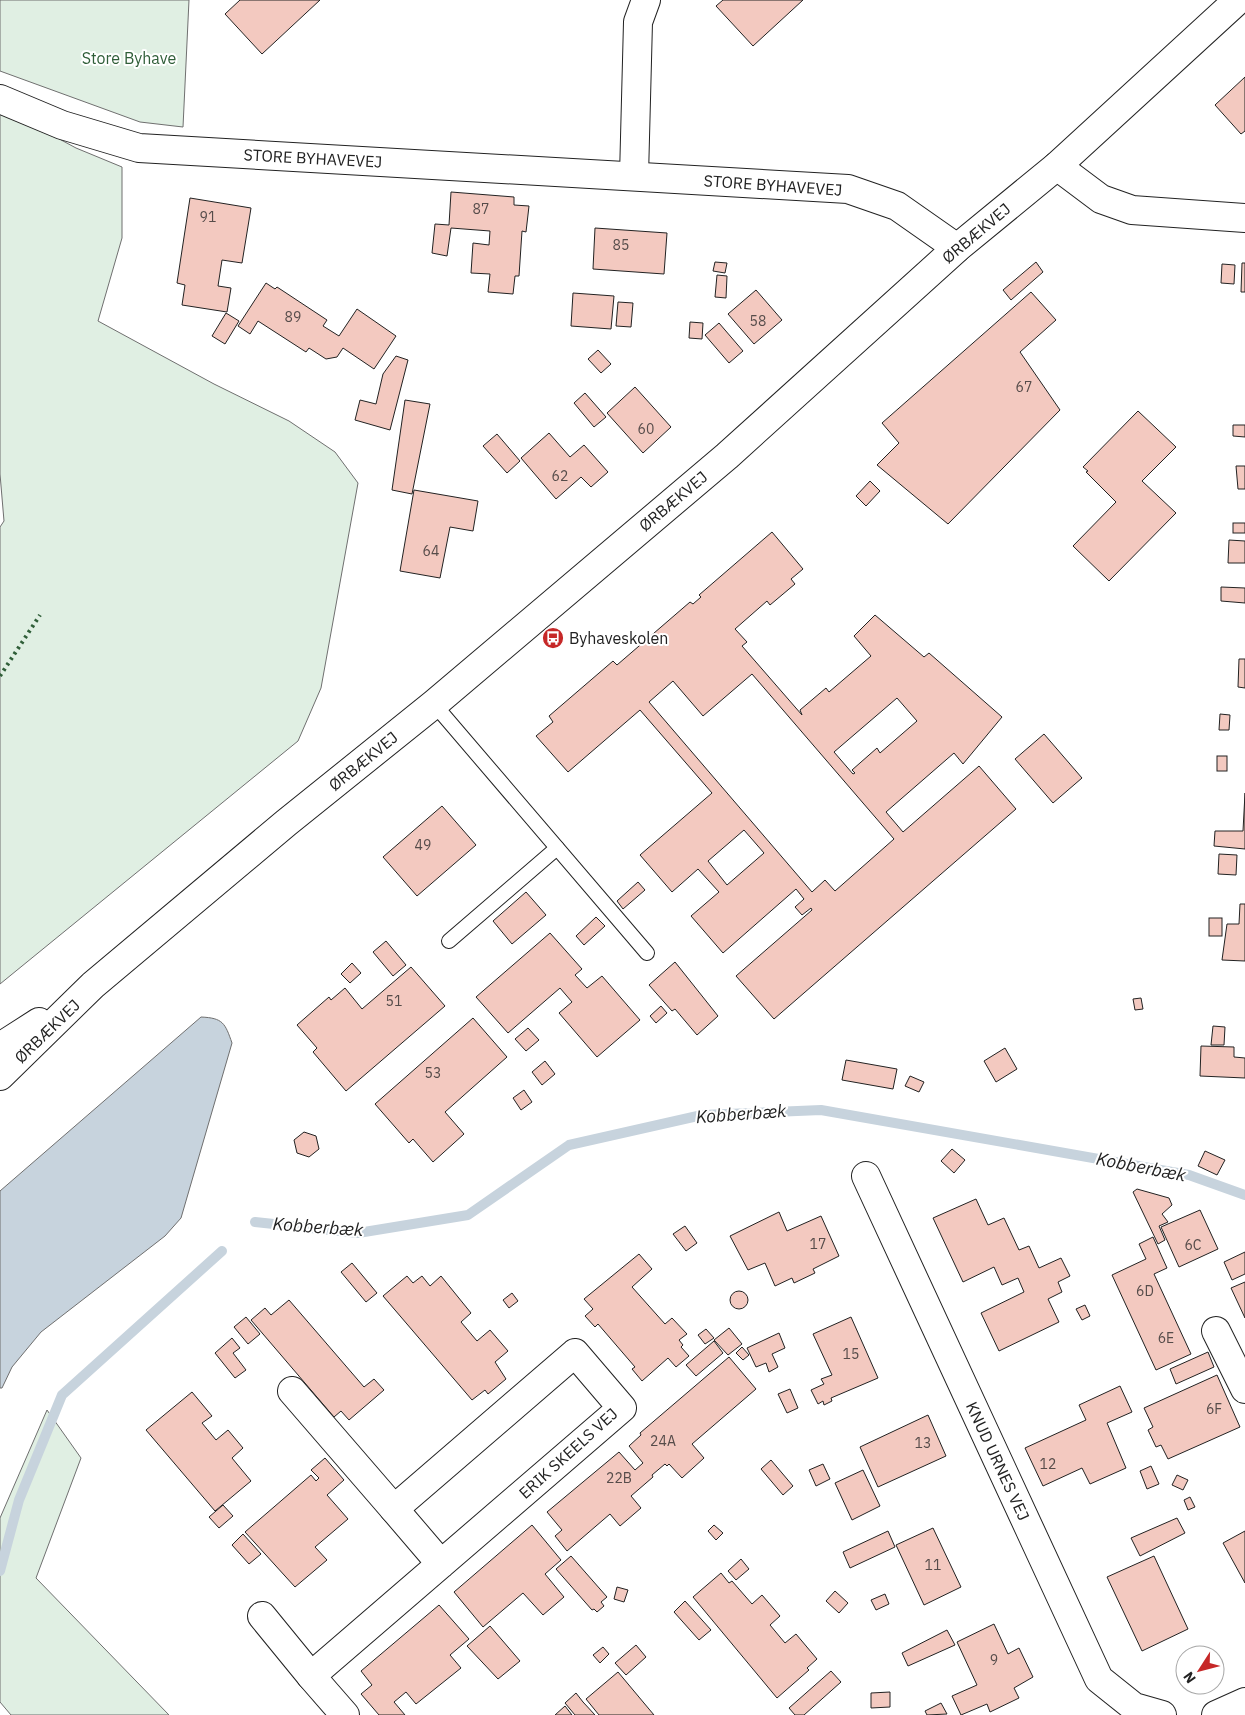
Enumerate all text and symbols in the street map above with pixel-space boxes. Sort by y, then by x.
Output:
park label: Store Byhave [82,48,176,68]
street label: STORE BYHAVEVEJ [243,144,383,172]
street label: STORE BYHAVEVEJ [703,170,843,200]
street label: ØRBÆKVEJ [938,199,1014,267]
house number: 87 [473,200,489,218]
house number: 91 [200,208,216,226]
house number: 85 [613,236,629,254]
house number: 89 [285,308,301,326]
house number: 58 [750,312,766,330]
house number: 67 [1016,378,1032,396]
house number: 60 [638,420,654,438]
house number: 62 [552,467,568,485]
street label: ØRBÆKVEJ [635,467,711,535]
house number: 64 [423,542,439,560]
bus stop icon: Byhaveskolen [541,626,565,650]
place label: Byhaveskolen [569,628,668,648]
street label: ØRBÆKVEJ [324,727,402,795]
house number: 49 [415,836,431,854]
house number: 51 [386,992,402,1010]
street label: ØRBÆKVEJ [10,995,84,1067]
house number: 53 [425,1064,441,1082]
water label: Kobberbæk [695,1099,788,1128]
water label: Kobberbæk [1094,1147,1188,1187]
water label: Kobberbæk [272,1212,365,1241]
house number: 17 [810,1235,826,1253]
house number: 6C [1184,1236,1202,1254]
house number: 6D [1136,1282,1154,1300]
house number: 6E [1158,1329,1174,1347]
house number: 15 [843,1345,859,1363]
street label: KNUD URNES VEJ [962,1398,1034,1524]
house number: 6F [1206,1400,1222,1418]
street label: ERIK SKEELS VEJ [514,1403,622,1503]
house number: 24A [650,1432,676,1450]
house number: 13 [915,1434,931,1452]
house number: 12 [1040,1455,1056,1473]
house number: 22B [606,1469,632,1487]
house number: 11 [925,1556,941,1574]
north arrow [1175,1645,1225,1695]
house number: 9 [990,1651,998,1669]
text: N [1179,1668,1200,1687]

